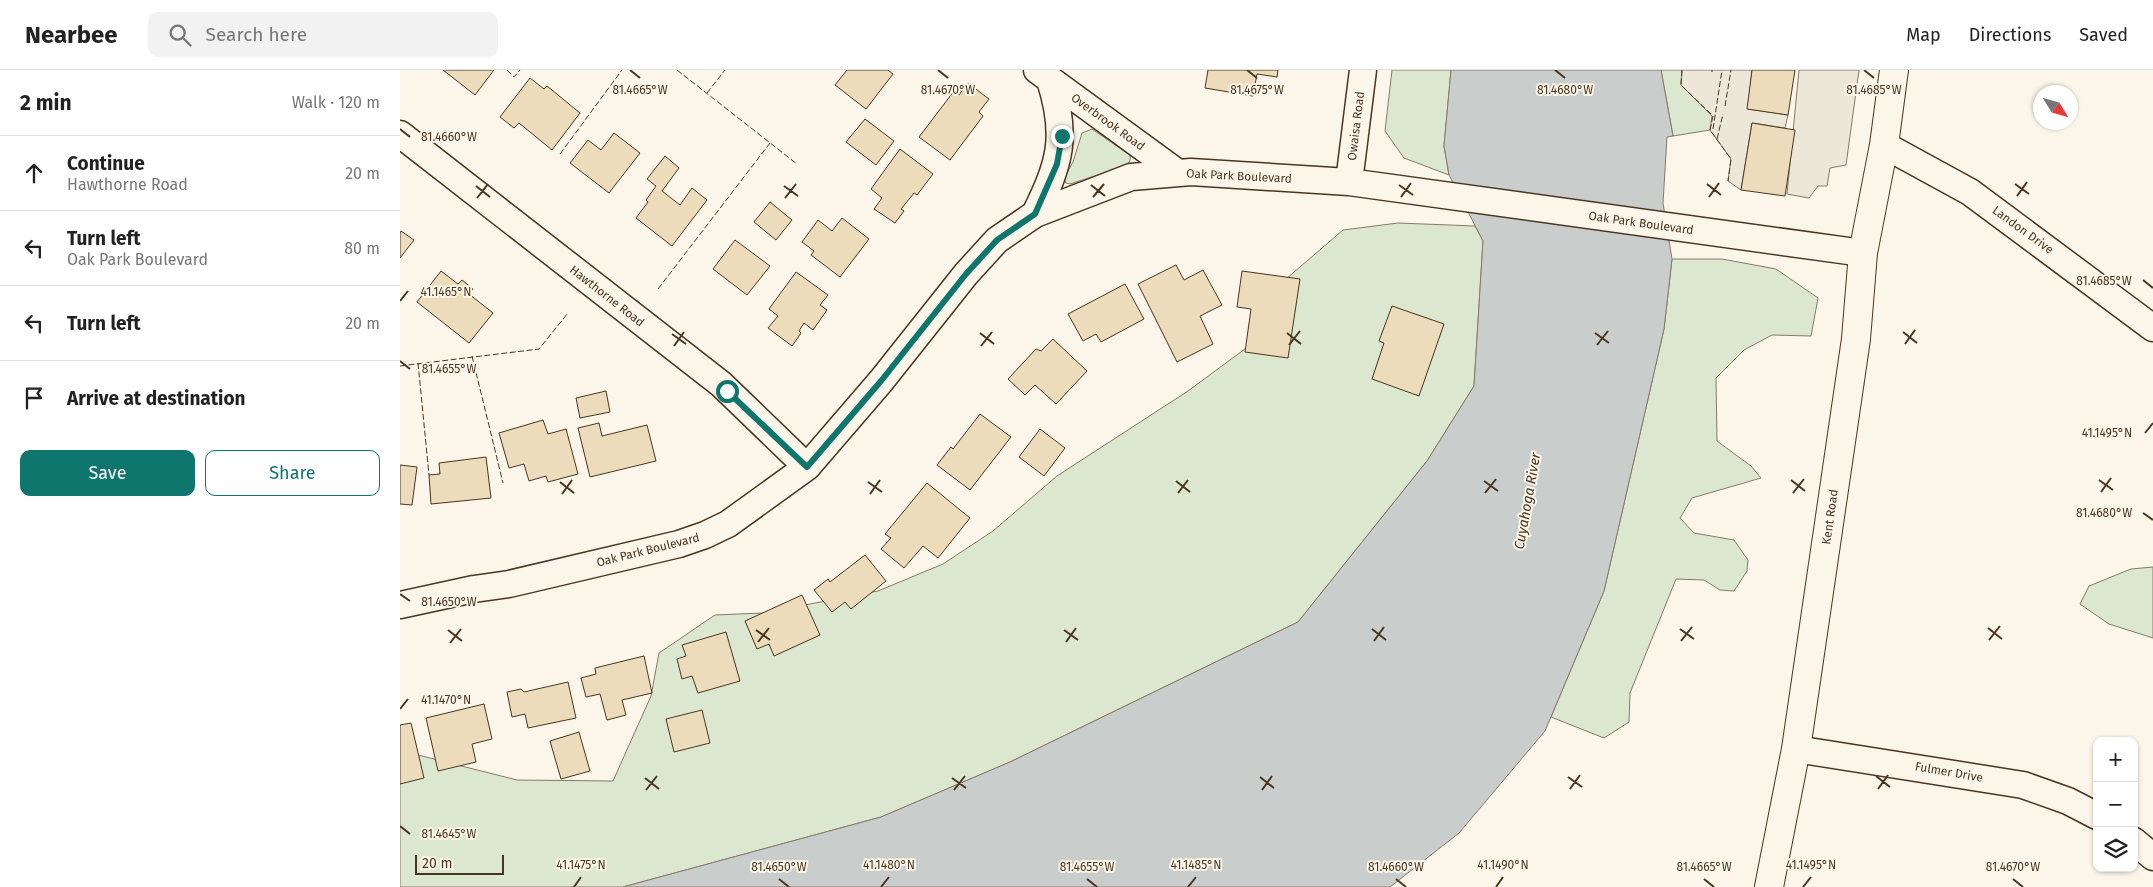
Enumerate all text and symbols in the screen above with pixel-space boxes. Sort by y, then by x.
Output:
search box [148,12,498,57]
text: Nearbee [25,21,118,49]
icon: search [166,21,194,49]
text: Search here [206,23,307,46]
text: Map [1906,24,1941,46]
text: Directions [1969,24,2051,46]
text: Saved [2079,24,2128,46]
text: 81.4665°W [612,83,668,97]
text: 81.4670°W [921,83,975,97]
text: 81.4675°W [1230,83,1284,97]
text: 81.4680°W [1537,83,1593,97]
text: 81.4685°W [1846,83,1902,97]
north arrow [2033,85,2078,130]
text: 2 min [20,90,72,116]
street label: Overbrook Road [1068,91,1148,153]
street label: Owaisa Road [1345,91,1367,161]
text: Walk · 120 m [292,93,380,112]
route end [1051,125,1074,148]
text: 81.4660°W [421,130,477,144]
text: Continue [67,152,145,175]
icon: ahead [20,159,48,187]
text: 20 m [345,164,380,183]
street label: Oak Park Boulevard [1186,166,1292,186]
text: Hawthorne Road [67,175,188,194]
street label: Landon Drive [1990,203,2056,257]
street label: Oak Park Boulevard [1588,209,1694,237]
text: Turn left [67,227,141,250]
icon: left [20,234,48,262]
text: 80 m [344,239,380,258]
text: Oak Park Boulevard [67,250,208,269]
street label: Hawthorne Road [567,263,647,329]
text: 81.4685°W [2076,274,2132,288]
text: 41.1465°N [421,285,471,299]
icon: left [20,309,48,337]
text: Turn left [67,312,141,335]
text: 20 m [345,314,380,333]
text: 81.4655°W [422,362,476,376]
route start [716,380,739,403]
icon: arrive [20,384,48,412]
text: Arrive at destination [67,387,246,410]
text: 41.1495°N [2082,426,2132,440]
button: Save [20,450,195,496]
button: Share [205,450,380,496]
water label: Cuyahoga River [1511,451,1544,551]
street label: Kent Road [1819,488,1841,546]
text: 81.4680°W [2076,506,2132,520]
street label: Oak Park Boulevard [595,530,701,570]
text: 81.4650°W [421,595,477,609]
text: 41.1470°N [421,693,471,707]
map controls [2093,737,2138,872]
button: + [2093,737,2138,782]
street label: Fulmer Drive [1914,759,1984,785]
button: − [2093,782,2138,827]
text: 81.4645°W [421,827,477,841]
button: layers [2093,827,2138,872]
scale bar [415,852,504,875]
text: 20 m [422,855,452,872]
text: 41.1475°N [556,858,606,872]
text: 41.1480°N [863,858,915,872]
text: 41.1485°N [1170,858,1222,872]
text: 41.1490°N [1477,858,1529,872]
text: 41.1495°N [1786,858,1836,872]
text: 81.4650°W [751,860,807,874]
text: 81.4655°W [1060,860,1114,874]
text: 81.4660°W [1368,860,1424,874]
text: 81.4665°W [1676,860,1732,874]
text: 81.4670°W [1986,860,2040,874]

